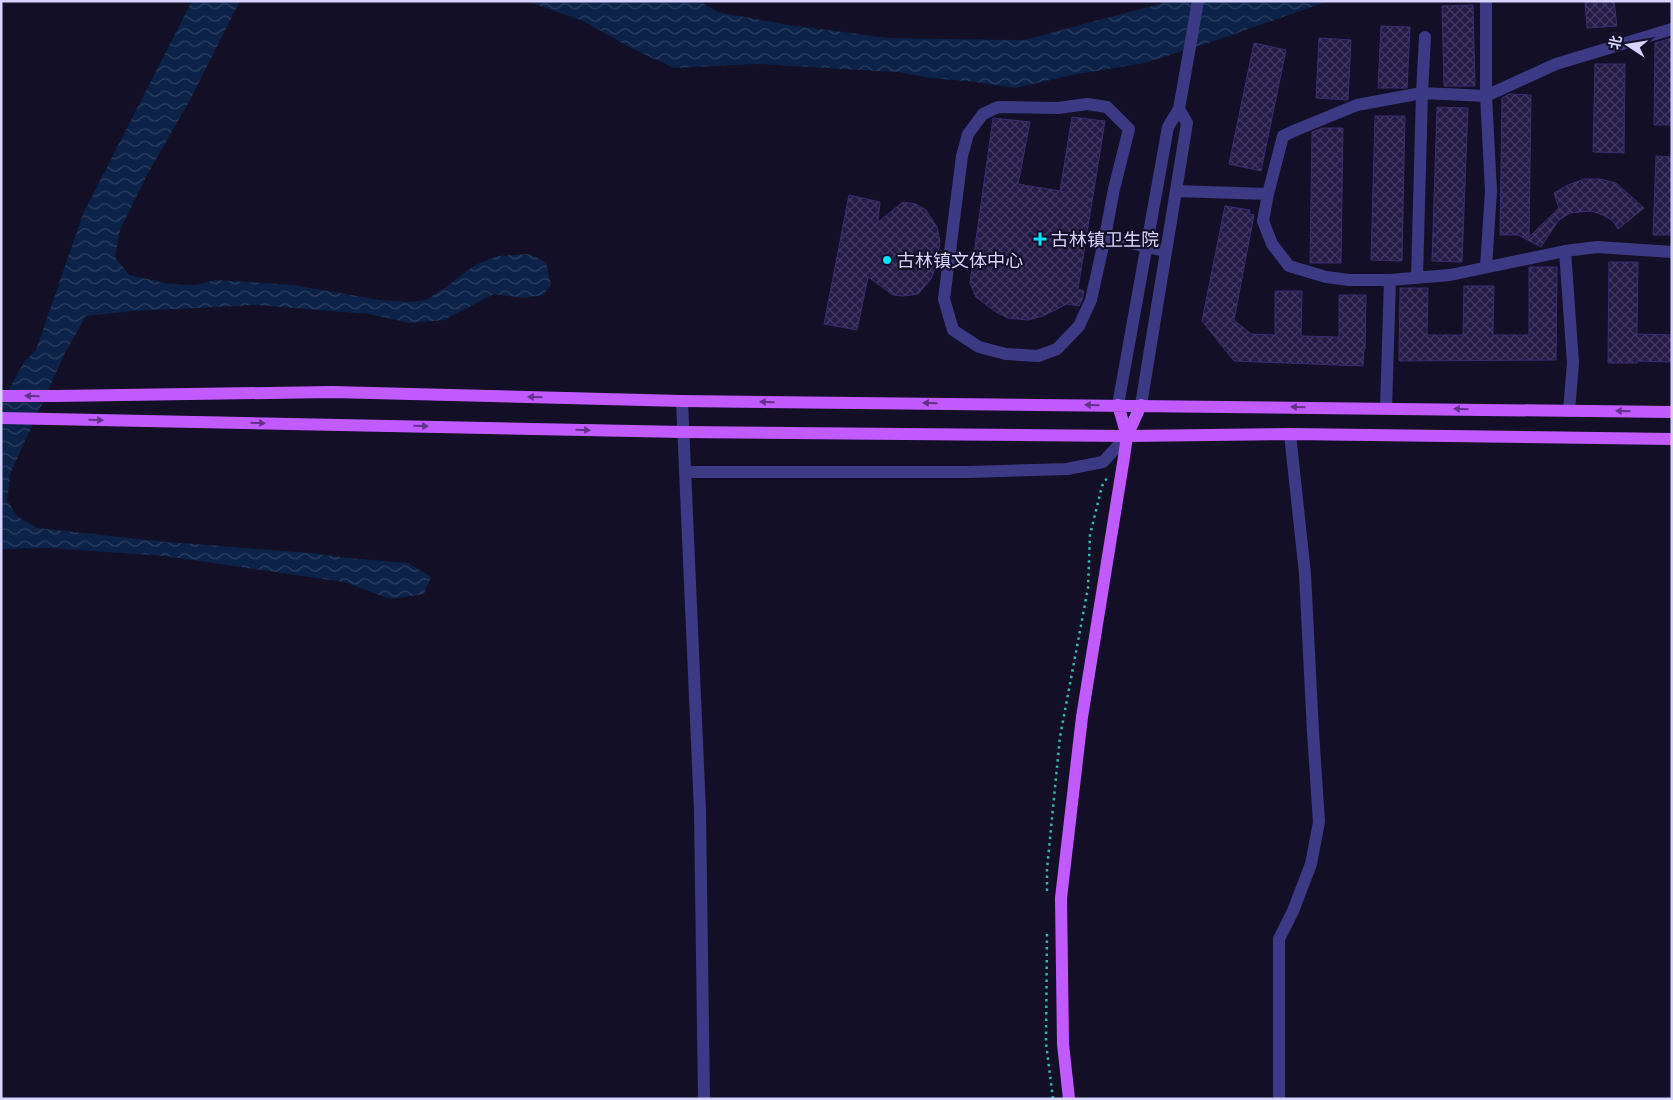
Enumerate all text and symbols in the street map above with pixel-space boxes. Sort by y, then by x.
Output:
north arrow [1603,20,1653,70]
text: 北 [1605,34,1626,51]
place label: 古林镇卫生院 [1051,228,1159,251]
marker: 古林镇卫生院 [1033,232,1047,246]
place label: 古林镇文体中心 [897,249,1023,272]
marker: 古林镇文体中心 [881,254,893,266]
one-way arrow [24,392,40,400]
one-way arrow [527,393,543,401]
one-way arrow [759,398,775,406]
one-way arrow [921,399,937,407]
one-way arrow [1084,401,1100,409]
one-way arrow [1290,403,1306,411]
one-way arrow [1452,405,1468,413]
one-way arrow [1615,407,1631,415]
one-way arrow [88,416,104,424]
one-way arrow [251,419,267,427]
one-way arrow [413,422,429,430]
one-way arrow [576,426,592,434]

